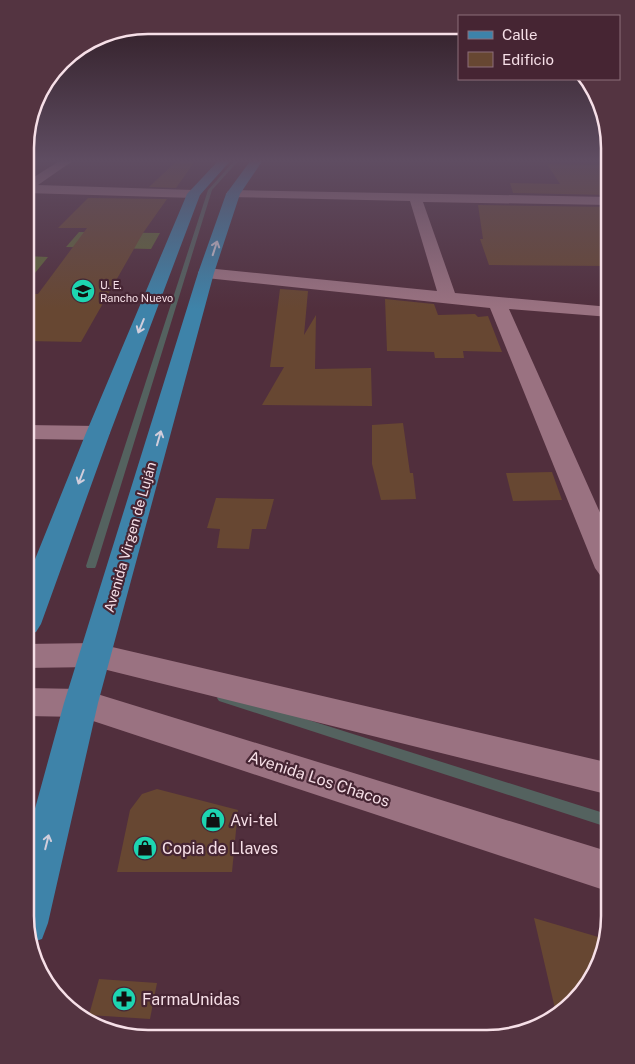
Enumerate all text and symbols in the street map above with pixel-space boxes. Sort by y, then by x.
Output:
legend [458,15,620,80]
text: Calle [502,26,538,43]
text: Edificio [502,51,554,68]
one-way arrow [210,241,220,257]
school or university icon: U. E. Rancho Nuevo [70,278,96,304]
place label: U. E. Rancho Nuevo [100,279,173,304]
one-way arrow [136,318,145,333]
one-way arrow [154,430,164,446]
street label: Avenida Virgen de Luján [101,460,159,614]
one-way arrow [76,469,85,484]
street label: Avenida Los Chacos [246,747,392,811]
shop icon: Avi-tel [200,807,226,833]
place label: Avi-tel [230,811,278,830]
one-way arrow [42,835,52,851]
shop icon: Copia de Llaves [132,835,158,861]
place label: Copia de Llaves [162,839,278,858]
pharmacy icon: FarmaUnidas [111,986,137,1012]
place label: FarmaUnidas [142,990,240,1009]

